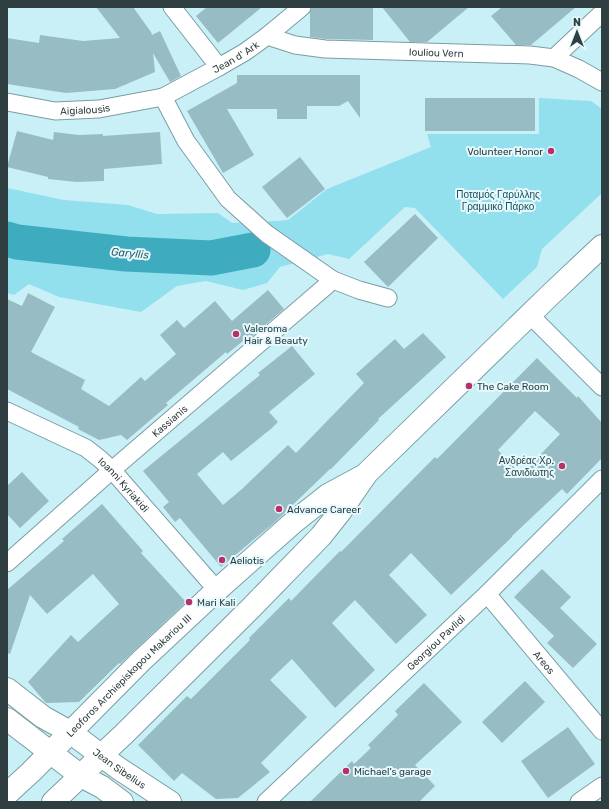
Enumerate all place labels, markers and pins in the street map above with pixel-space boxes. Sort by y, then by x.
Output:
place label: Volunteer Honor [467,146,543,158]
marker: Volunteer Honor [546,146,556,156]
place label: Valeroma Hair & Beauty [244,323,308,347]
marker: Valeroma Hair & Beauty [231,329,241,339]
marker: The Cake Room [464,381,474,391]
place label: The Cake Room [477,381,549,393]
place label: Ανδρέας Χρ. Σανιδιωτης [499,455,554,479]
marker: Ανδρέας Χρ. Σανιδιωτης [557,461,567,471]
marker: Advance Career [274,504,284,514]
place label: Advance Career [287,504,361,516]
marker: Aeliotis [217,555,227,565]
place label: Aeliotis [230,555,264,567]
marker: Mari Kali [184,597,194,607]
place label: Mari Kali [197,597,235,609]
marker: Michael's garage [341,766,351,776]
place label: Michael's garage [354,766,432,778]

